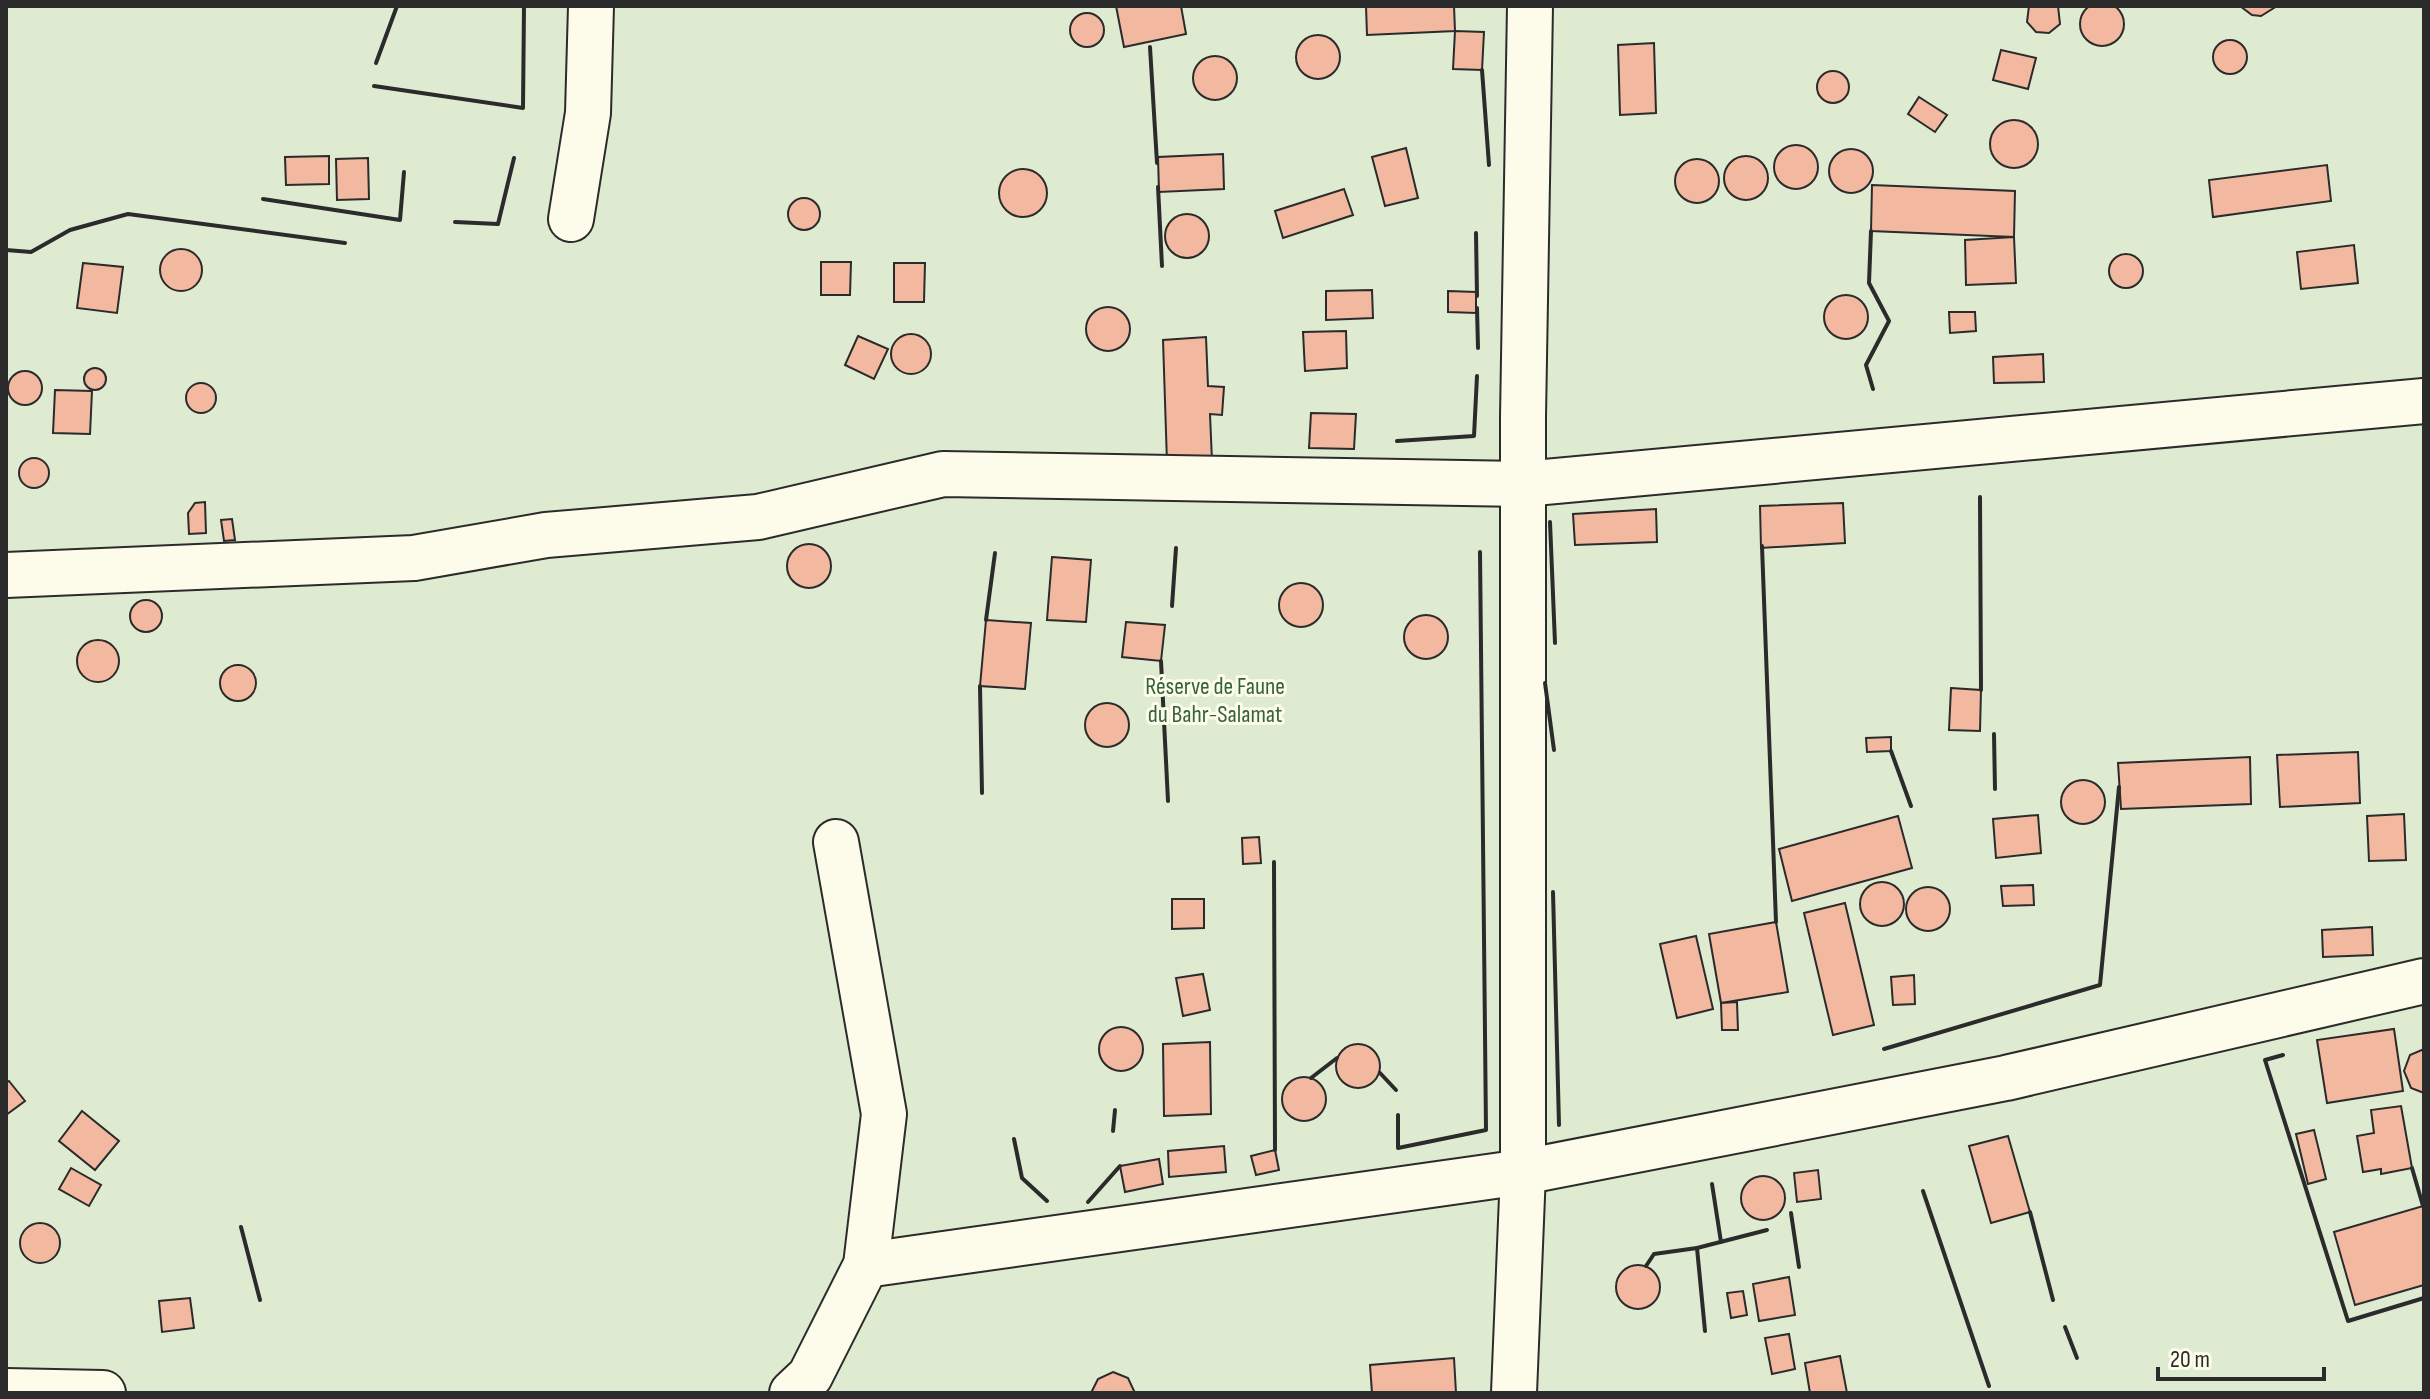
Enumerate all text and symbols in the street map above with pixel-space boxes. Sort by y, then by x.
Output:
park label: Réserve de Faune du Bahr-Salamat [1145,672,1285,729]
scale bar [2158,1331,2324,1381]
text: 20 m [2170,1345,2210,1374]

